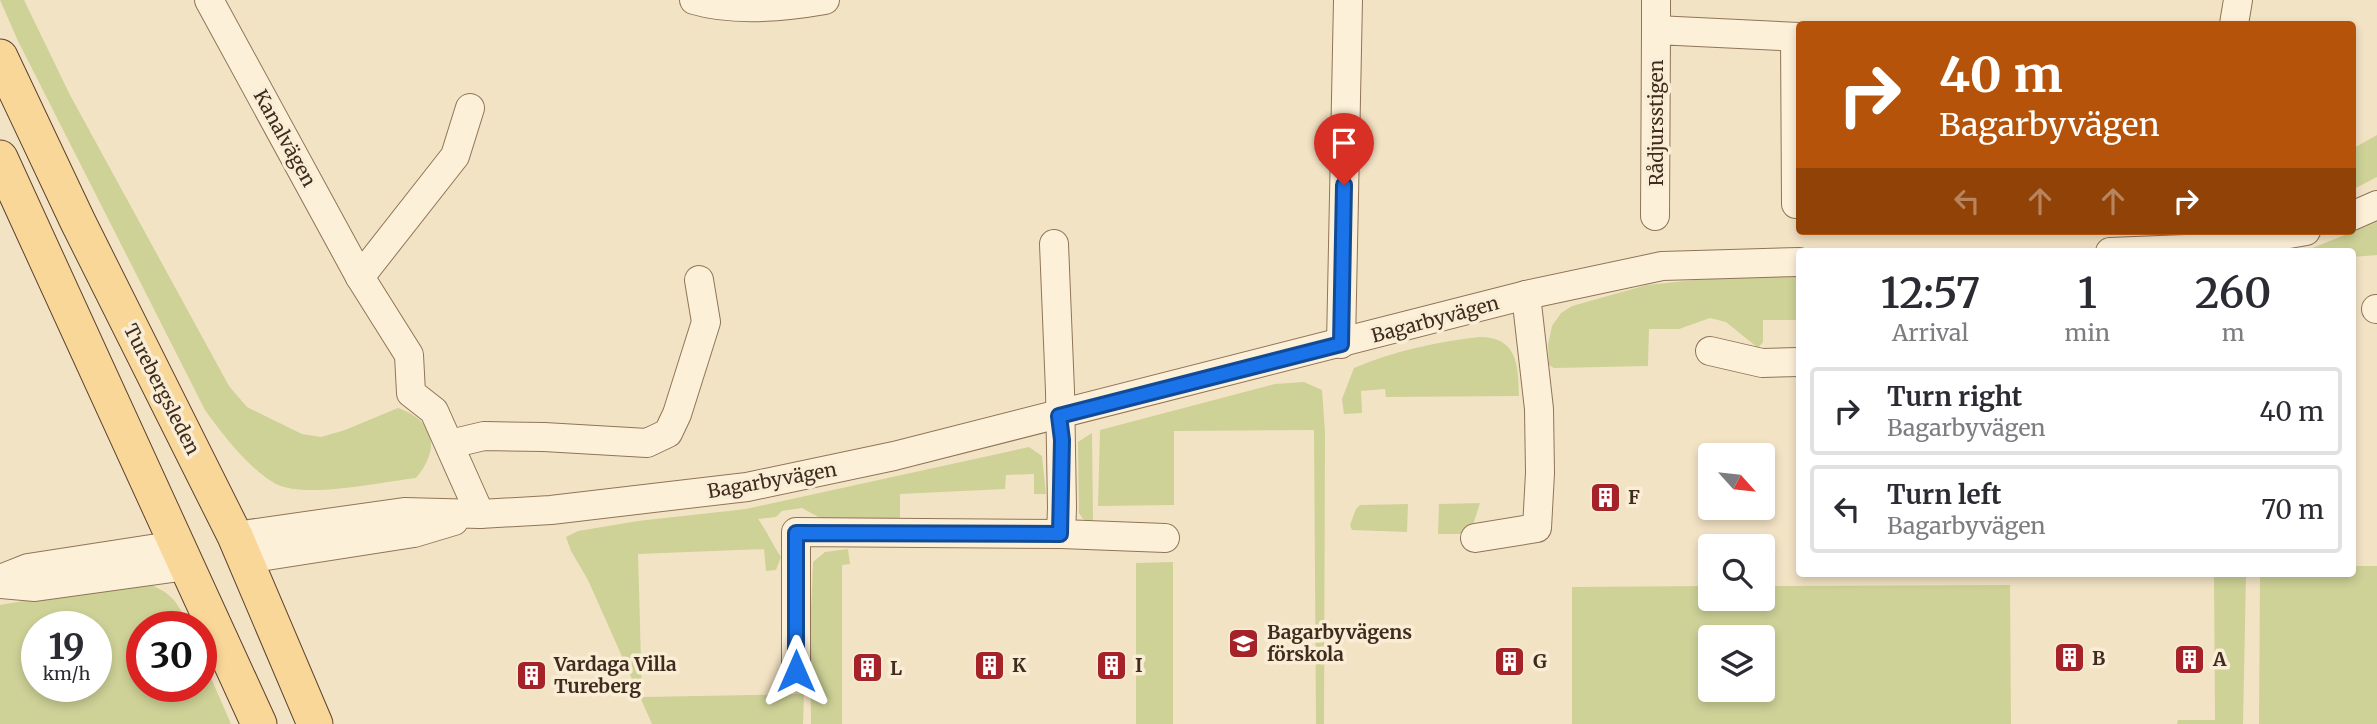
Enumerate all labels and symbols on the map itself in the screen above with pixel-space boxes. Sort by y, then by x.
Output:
street label: Rådjursstigen [1644,59,1668,186]
street label: Kanalvägen [249,85,322,191]
pin [1314,113,1374,185]
street label: Bagarbyvägen [1369,290,1502,348]
street label: Turebergsleden [119,320,205,459]
north arrow [1698,443,1774,520]
street label: Bagarbyvägen [705,457,839,503]
building icon: F [1588,480,1622,514]
place label: F [1628,485,1640,509]
speed limit sign: 30 [126,611,217,702]
place label: Bagarbyvägens förskola [1267,620,1412,666]
school or university icon: Bagarbyvägens förskola [1227,626,1261,660]
position arrow [759,634,833,708]
building icon: B [2052,641,2086,675]
building icon: A [2173,642,2207,676]
building icon: G [1493,644,1527,678]
place label: B [2092,646,2105,670]
place label: A [2212,647,2227,671]
building icon: K [972,648,1006,682]
building icon: I [1095,648,1129,682]
place label: G [1533,649,1547,673]
building icon: L [850,651,884,685]
place label: Vardaga Villa Tureberg [553,652,677,698]
place label: K [1012,653,1027,677]
place label: I [1135,653,1143,677]
place label: L [890,656,902,680]
building icon: Vardaga Villa Tureberg [514,658,548,692]

